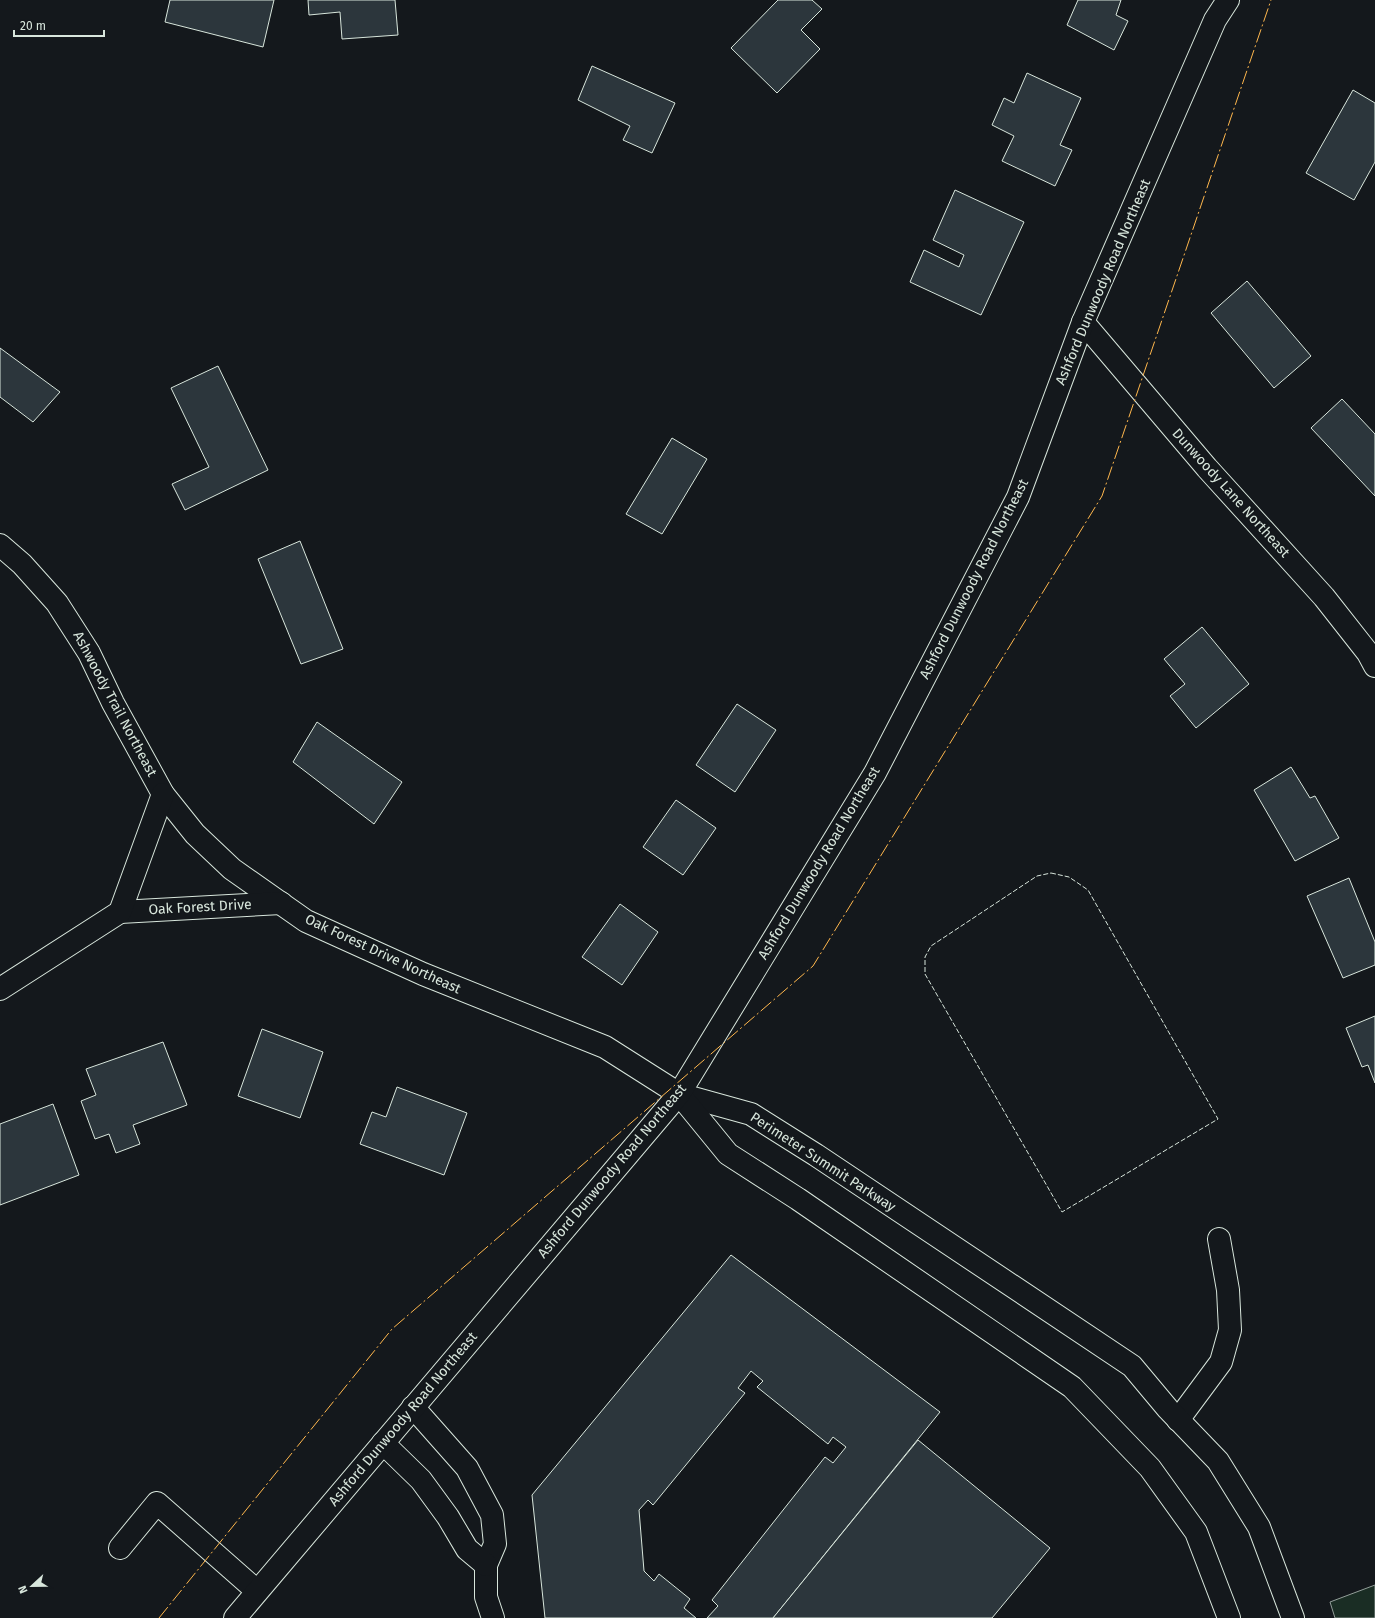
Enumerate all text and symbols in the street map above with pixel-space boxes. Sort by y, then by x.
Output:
scale bar [14,12,104,38]
text: 20 m [20,19,46,33]
street label: Ashford Dunwoody Road Northeast [1052,176,1155,388]
street label: Dunwoody Lane Northeast [1169,425,1294,562]
street label: Ashford Dunwoody Road Northeast [916,475,1032,682]
street label: Ashwoody Trail Northeast [69,628,161,780]
street label: Ashford Dunwoody Road Northeast [754,763,884,963]
street label: Oak Forest Drive [148,896,252,918]
street label: Oak Forest Drive Northeast [302,910,464,998]
street label: Ashford Dunwoody Road Northeast [534,1080,691,1262]
street label: Perimeter Summit Parkway [747,1109,899,1216]
street label: Ashford Dunwoody Road Northeast [325,1328,482,1510]
north arrow [12,1566,52,1606]
text: N [16,1584,31,1595]

